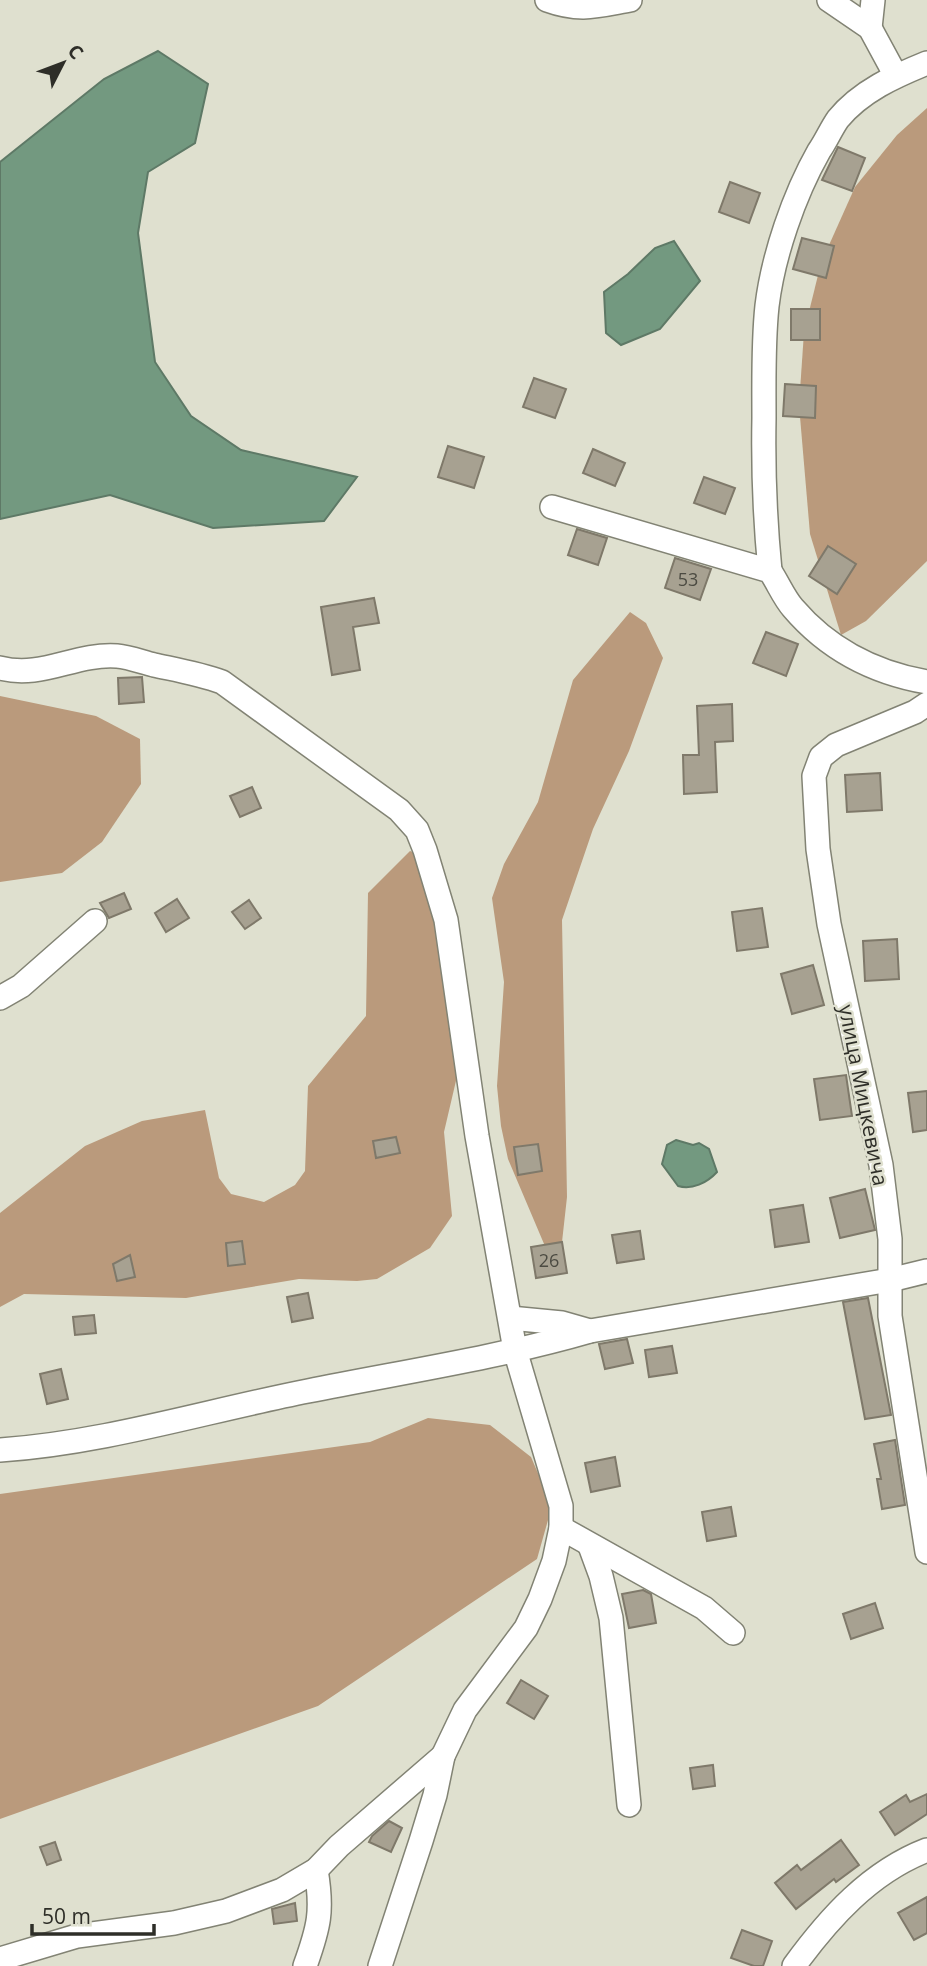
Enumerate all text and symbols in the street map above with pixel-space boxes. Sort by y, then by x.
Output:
north arrow [28,28,98,98]
text: С [62,38,89,65]
house number: 53 [678,567,698,591]
street label: улица Мицкевича [833,1002,895,1188]
house number: 26 [539,1248,559,1272]
scale bar [32,1892,154,1936]
text: 50 m [42,1902,91,1930]

